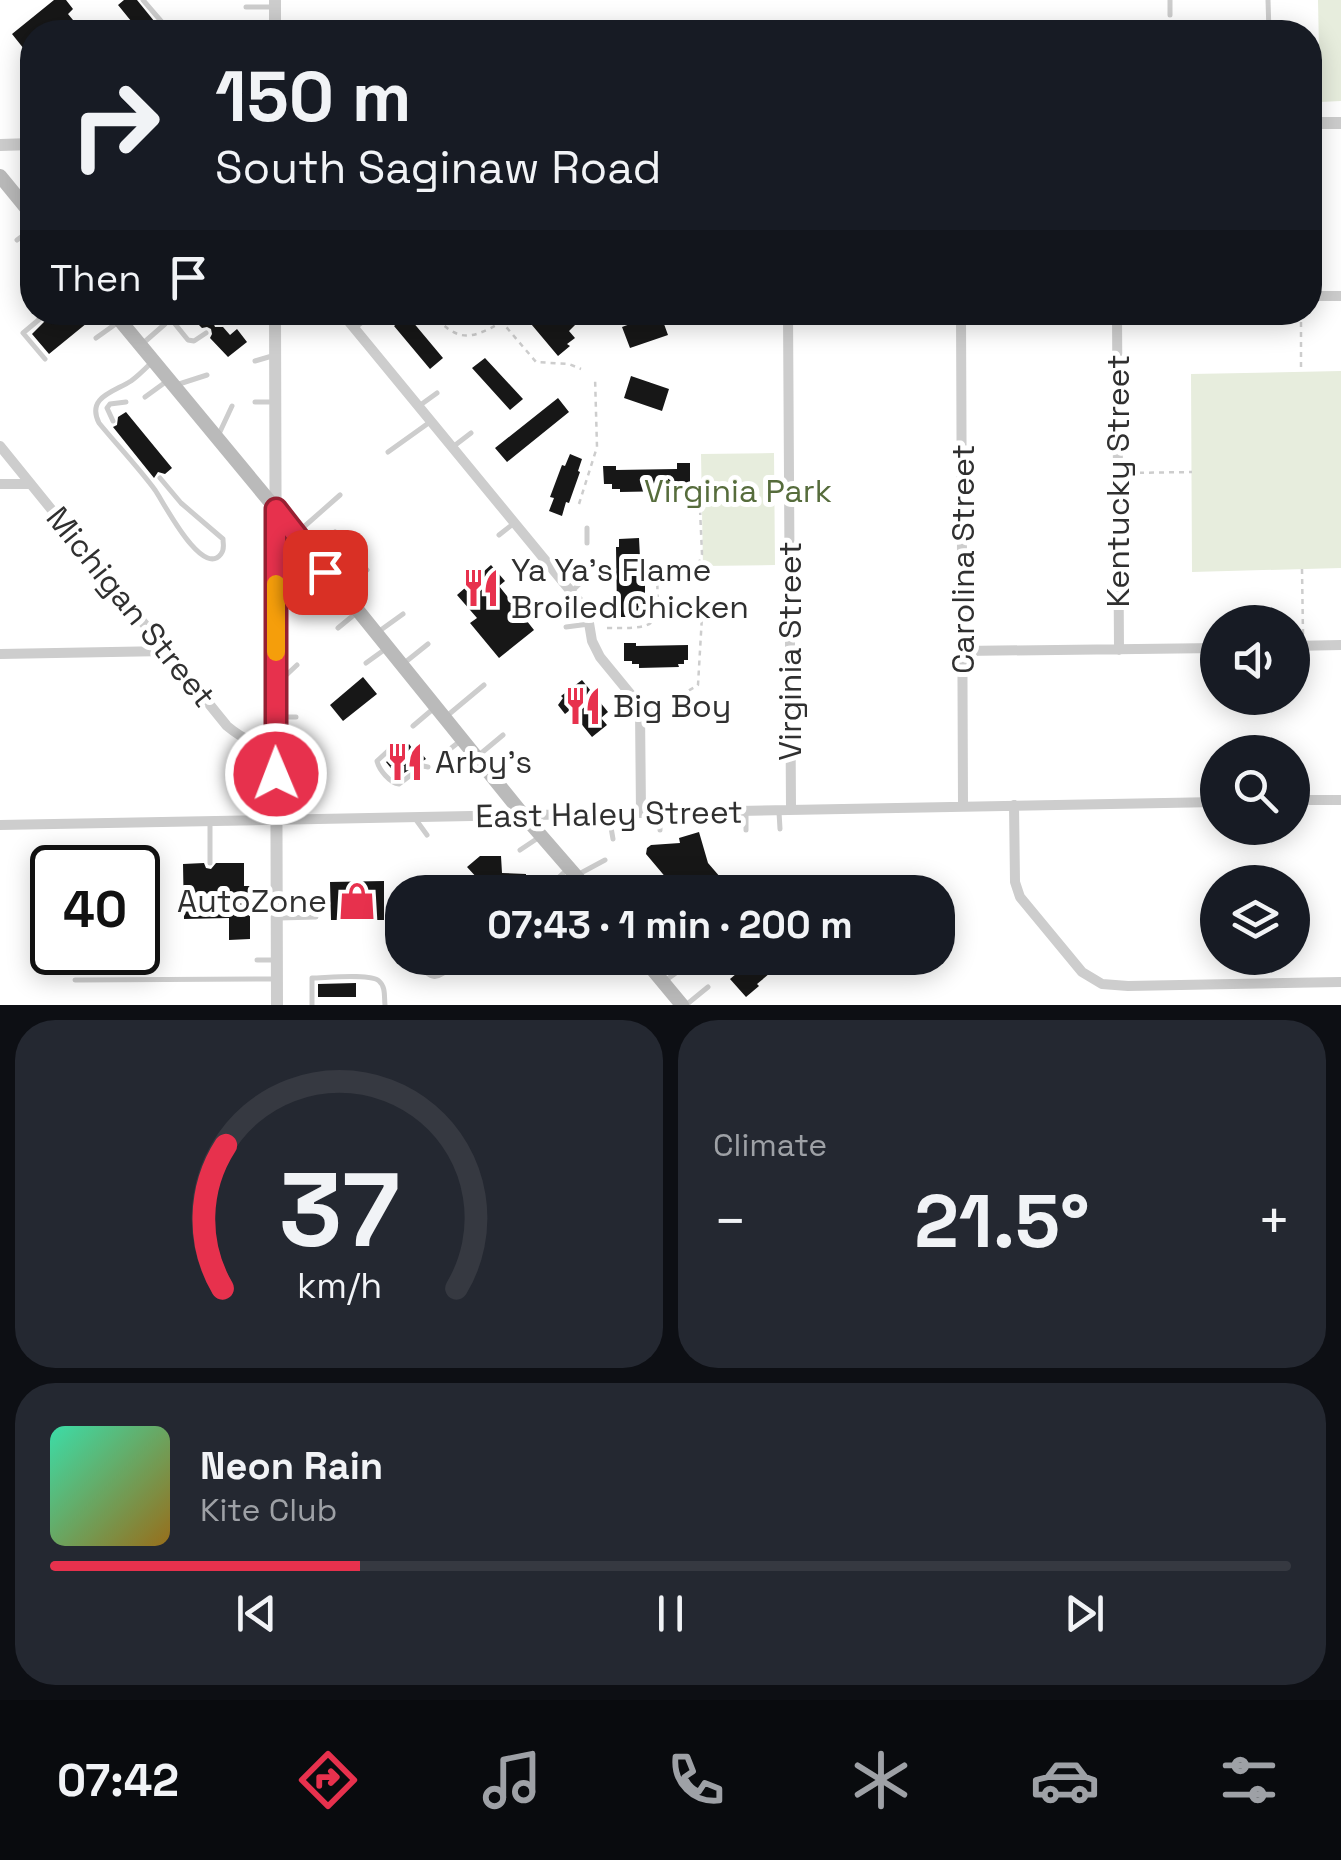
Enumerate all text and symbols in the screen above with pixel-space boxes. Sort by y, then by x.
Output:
text: 150 m [215,52,412,141]
icon: right [50,60,180,190]
text: South Saginaw Road [215,139,662,196]
icon: arrive [161,250,216,305]
text: Then [50,254,141,302]
street label: Kentucky Street [1098,354,1138,608]
street label: Carolina Street [943,444,983,674]
park label: Virginia Park [644,471,832,511]
street label: Michigan Street [38,499,224,715]
pin [283,530,368,615]
street label: Virginia Street [770,541,810,761]
icon: arrive [298,545,353,600]
place label: Ya Ya's Flame Broiled Chicken [511,550,749,627]
restaurant icon: Ya Ya's Flame Broiled Chicken [460,567,502,609]
map controls [1200,605,1310,975]
button: sound [1200,605,1310,715]
restaurant icon: Big Boy [562,685,604,727]
place label: Big Boy [613,686,731,726]
position arrow [224,722,328,826]
button: search [1200,735,1310,845]
restaurant icon: Arby's [384,741,426,783]
place label: Arby's [435,742,532,782]
street label: East Haley Street [475,792,743,836]
speed limit sign: 40 [30,845,160,975]
button: layers [1200,865,1310,975]
shop icon: AutoZone [336,880,378,922]
place label: AutoZone [177,881,327,921]
text: 07:43 · 1 min · 200 m [487,901,853,949]
text: Climate [713,1125,827,1165]
text: 37 [279,1144,399,1276]
text: 21.5° [914,1173,1090,1269]
text: − [713,1186,747,1256]
text: + [1257,1186,1291,1256]
text: km/h [296,1263,382,1308]
text: Neon Rain [200,1442,383,1490]
text: Kite Club [200,1490,337,1530]
icon: previous [229,1586,284,1641]
icon: pause [643,1586,698,1641]
icon: next [1057,1586,1112,1641]
icon: directions [293,1745,363,1815]
icon: music [477,1745,547,1815]
icon: phone [661,1745,731,1815]
icon: climate [846,1745,916,1815]
icon: car [1030,1745,1100,1815]
icon: filters [1214,1745,1284,1815]
text: 07:42 [57,1752,179,1809]

